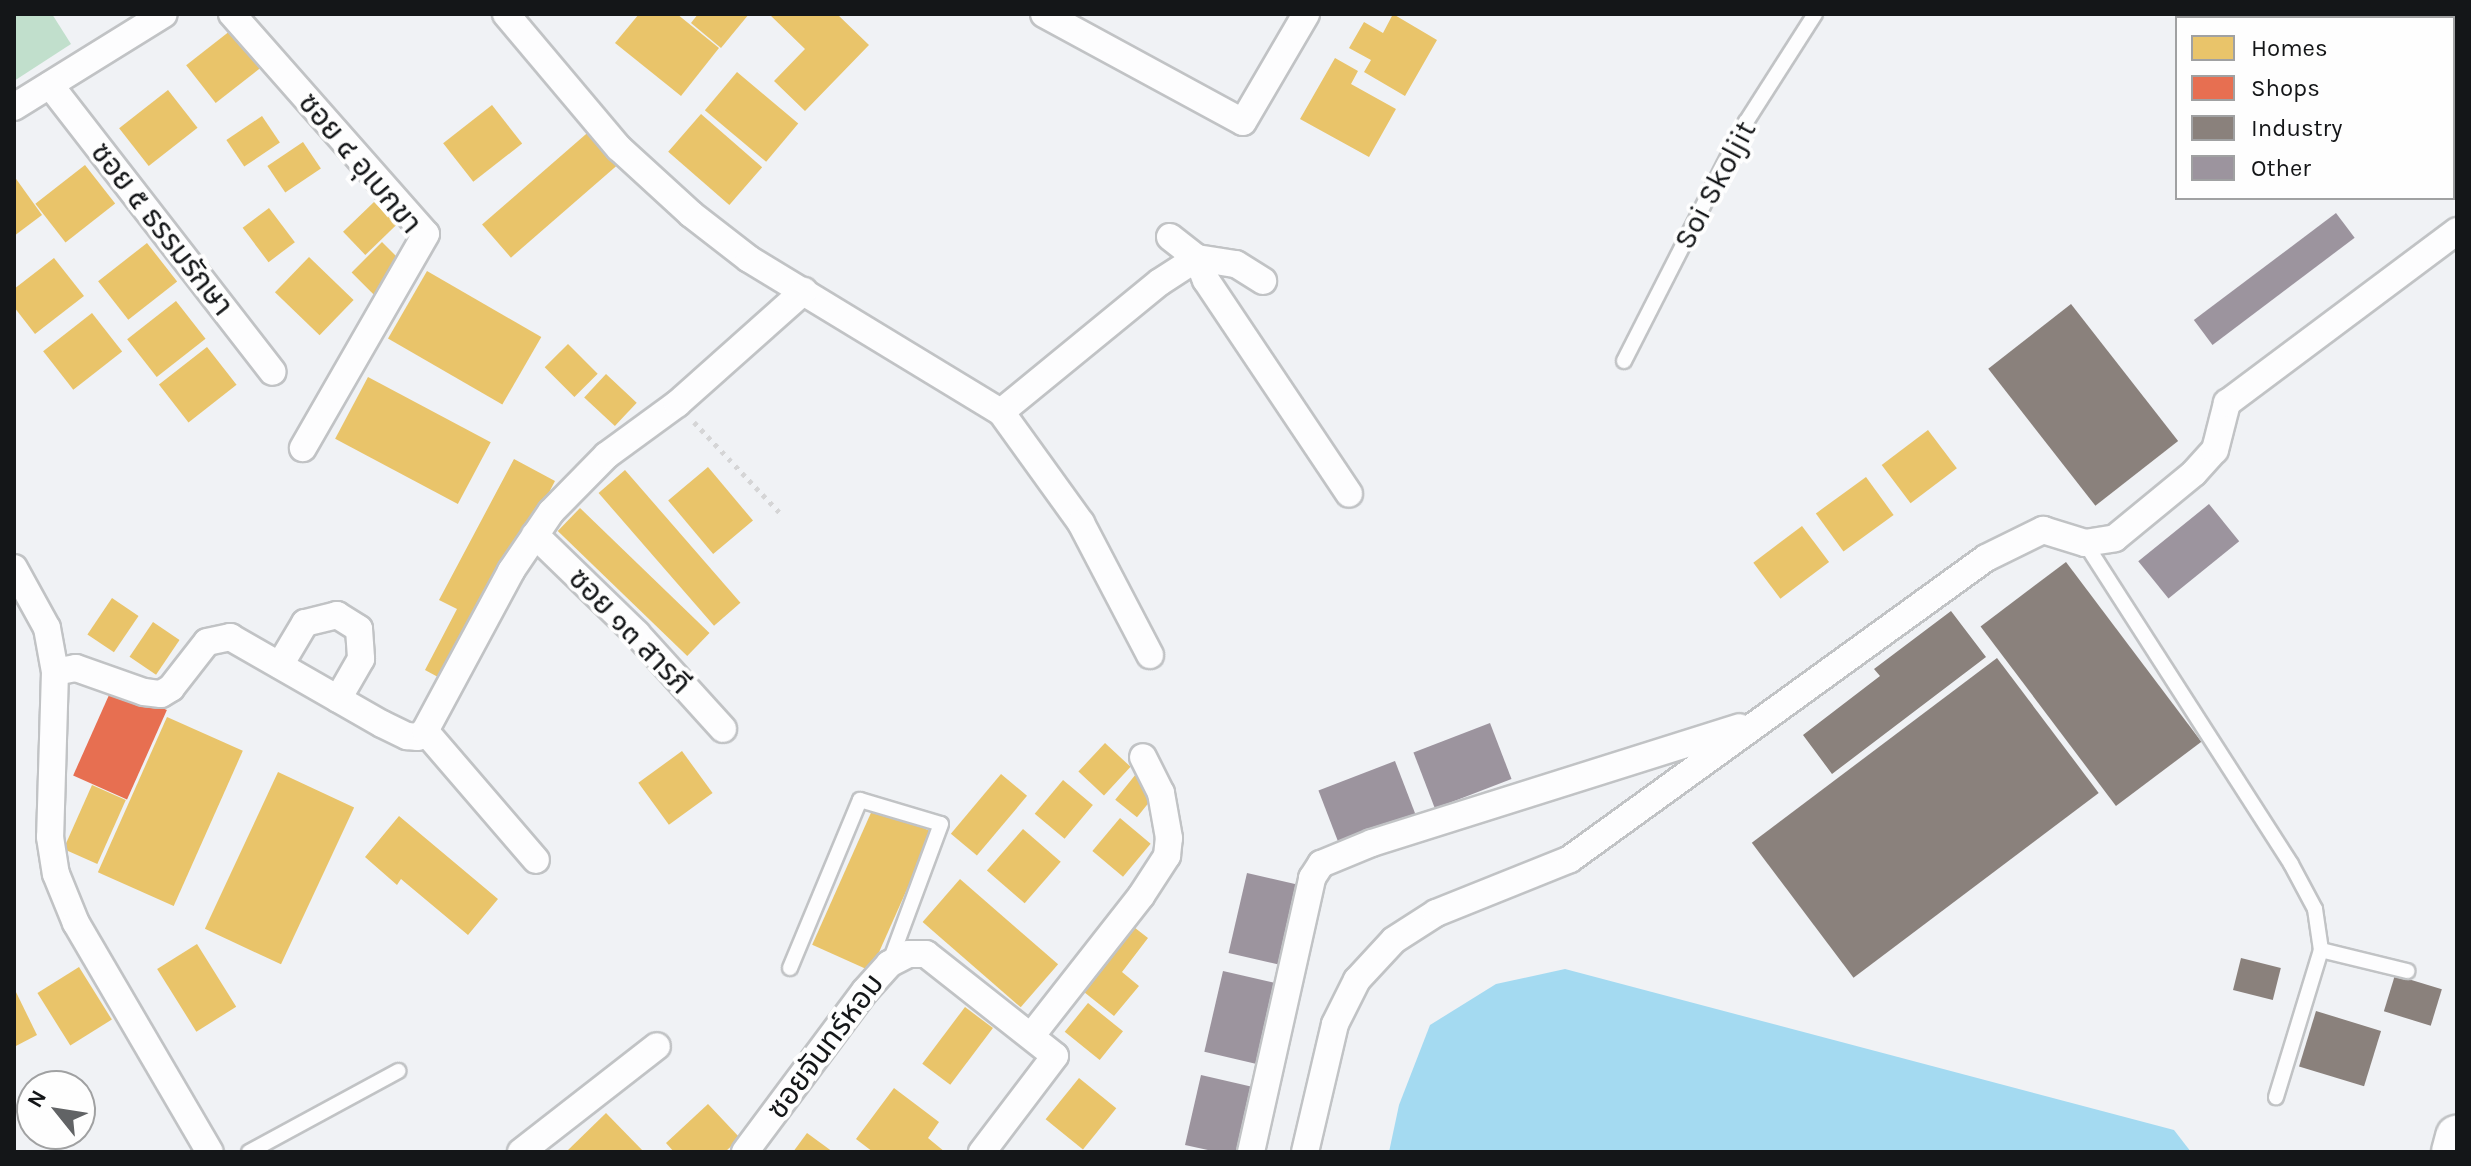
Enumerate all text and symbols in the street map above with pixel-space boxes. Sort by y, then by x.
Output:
legend [2175,16,2455,200]
text: Homes [2251,34,2328,62]
text: Shops [2251,74,2320,102]
street label: ซอย ๔ อุเบกขา [291,85,429,241]
text: Industry [2251,114,2342,142]
street label: Soi Skoljit [1666,115,1764,255]
street label: ซอย ๕ ธรรมรักษา [83,135,241,323]
text: Other [2251,154,2311,182]
street label: ซอย ๑๓ สารภี [561,561,699,701]
street label: ซอยจันทร์หอม [759,966,891,1126]
north arrow [16,1070,96,1150]
text: N [22,1086,52,1112]

